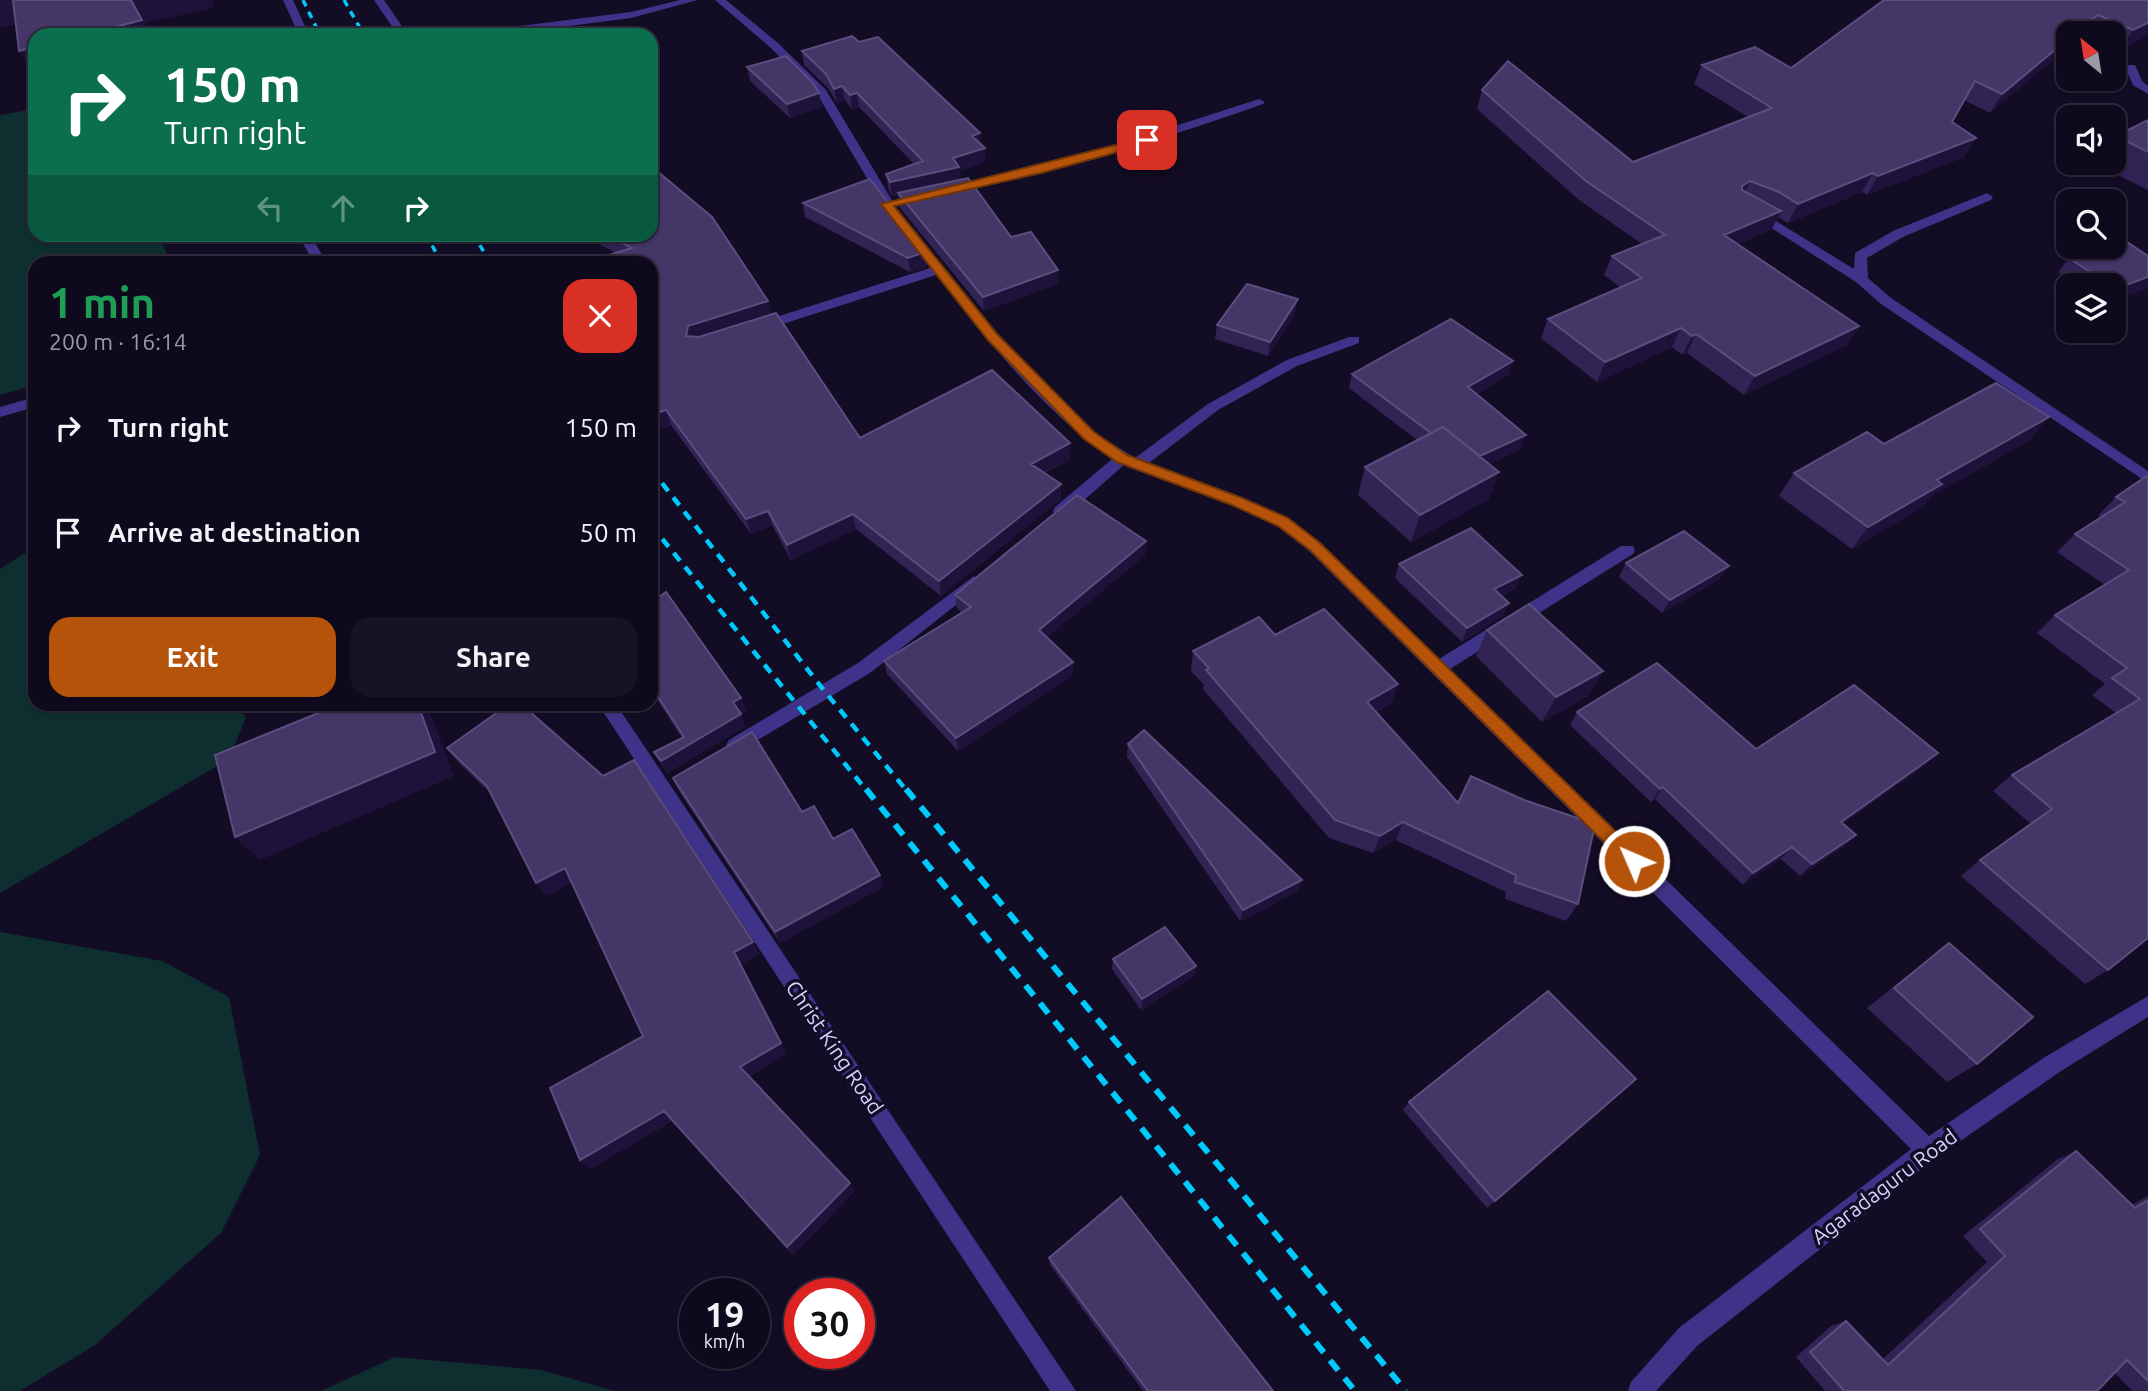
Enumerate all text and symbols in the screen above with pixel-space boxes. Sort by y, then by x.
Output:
north arrow [2056,21,2126,91]
map controls [2056,21,2126,343]
icon: right [49,56,140,147]
text: 150 m [164,56,301,111]
button: sound [2056,105,2126,175]
pin [1117,110,1177,170]
text: Turn right [164,114,306,150]
icon: arrive [1128,121,1166,159]
icon: left [251,189,289,227]
icon: ahead [324,189,362,227]
icon: right [397,189,435,227]
button: search [2056,189,2126,259]
button: layers [2056,273,2126,343]
text: 1 min [49,279,155,326]
button: close [563,279,637,353]
text: 200 m · 16:14 [49,329,187,354]
icon: right [49,409,87,447]
text: Turn right [108,413,229,442]
text: 150 m [565,413,637,442]
icon: arrive [49,514,87,552]
text: Arrive at destination [108,518,361,547]
text: 50 m [579,518,637,547]
button: Exit [49,617,336,697]
button: Share [350,617,637,697]
position arrow [1597,824,1671,898]
street label: Christ King Road [782,976,888,1118]
street label: Agaradaguru Road [1807,1124,1961,1248]
speed limit sign: 30 [784,1278,875,1369]
text: 19 [705,1294,744,1334]
text: km/h [704,1331,745,1351]

